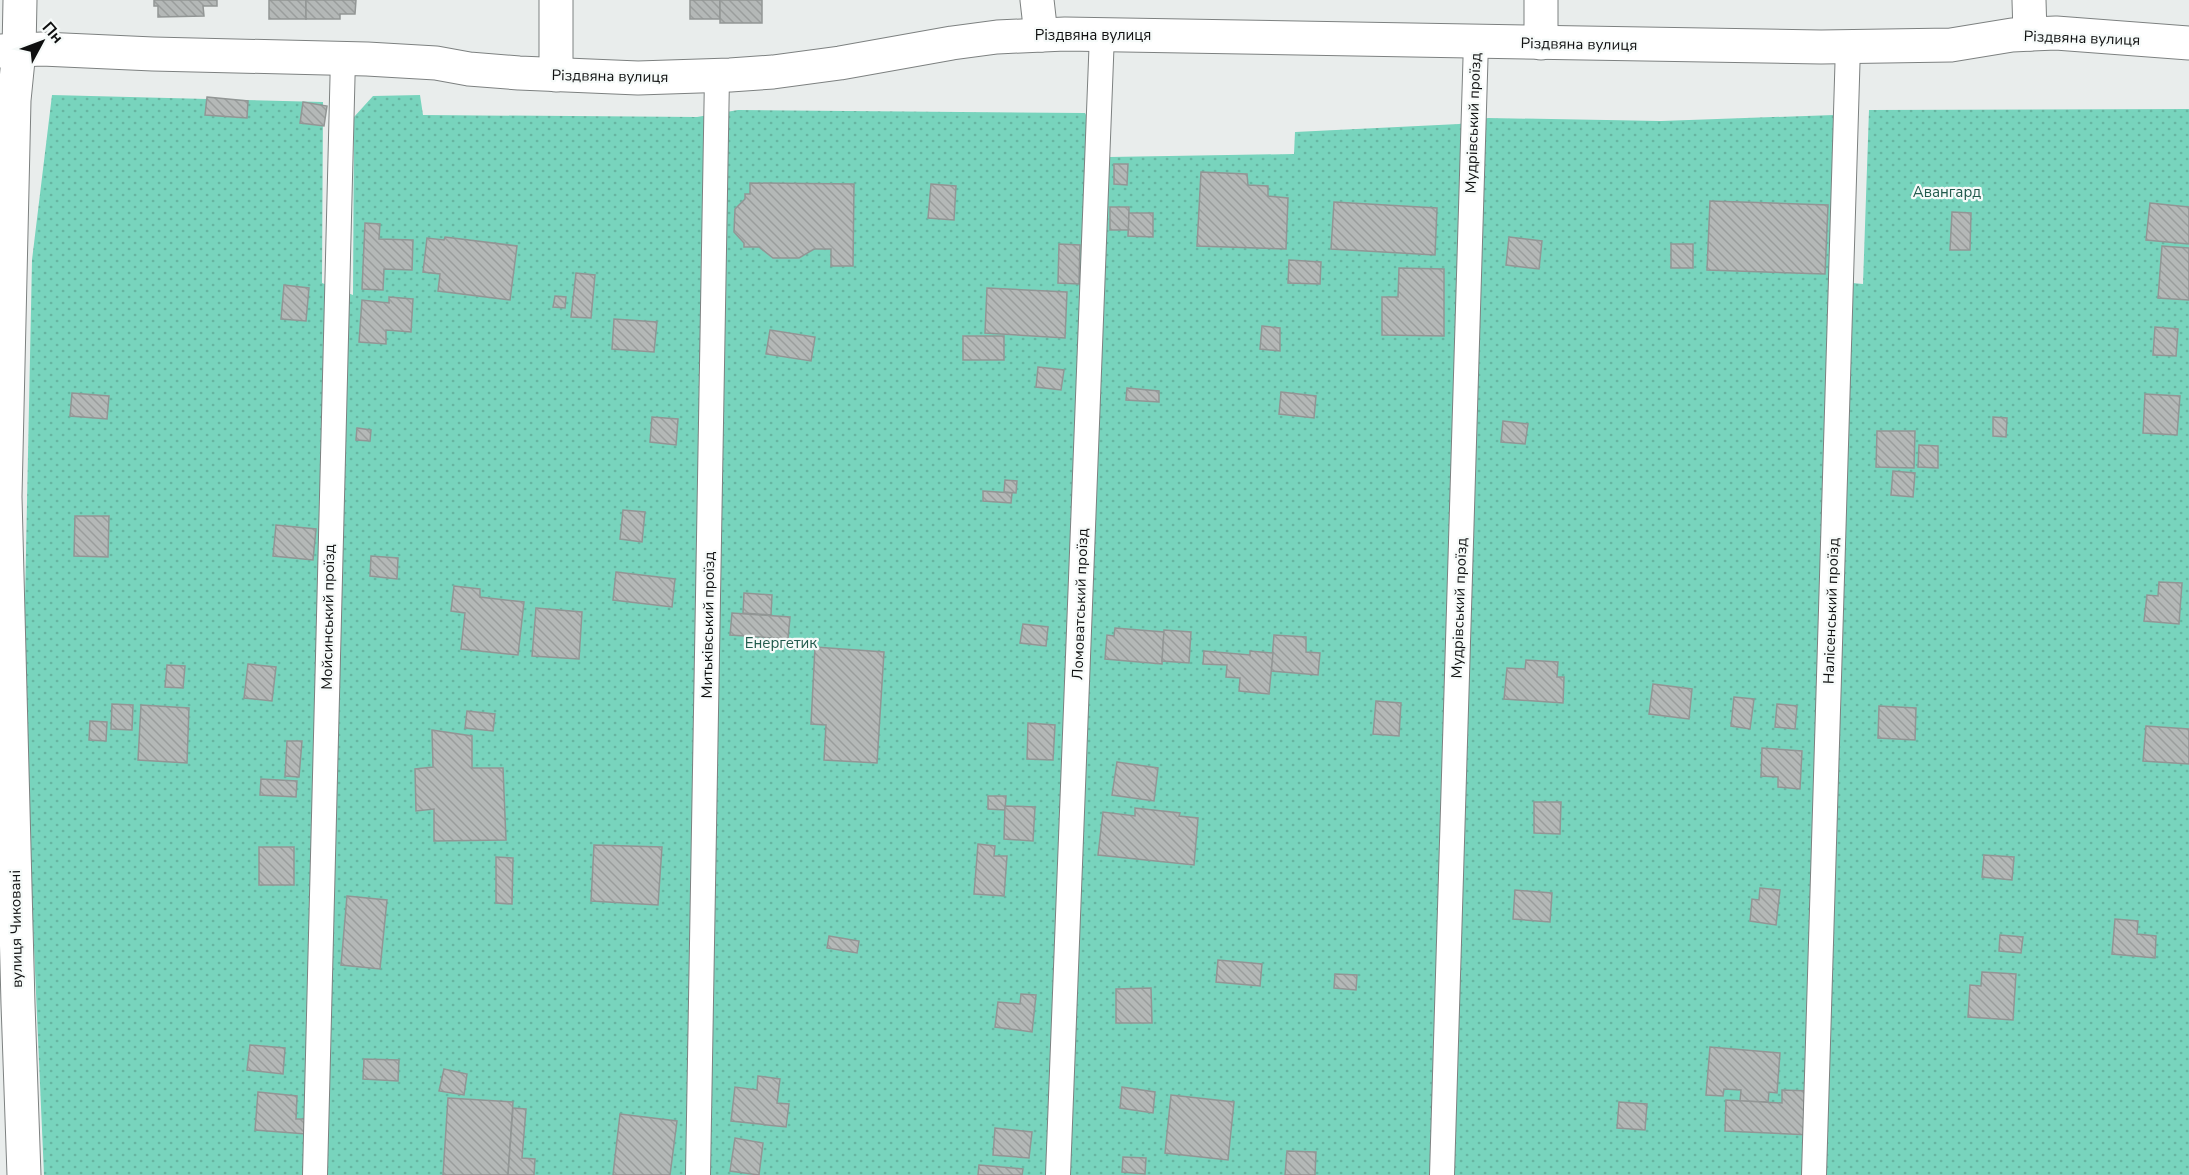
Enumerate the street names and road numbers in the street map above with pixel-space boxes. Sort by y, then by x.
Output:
street label: Різдвяна вулиця [1035,25,1151,45]
street label: Різдвяна вулиця [2023,26,2141,50]
street label: Різдвяна вулиця [1520,33,1638,55]
street label: Мудрівський проїзд [1461,52,1485,194]
street label: Різдвяна вулиця [551,65,669,87]
street label: Ломоватський проїзд [1067,528,1093,680]
street label: Мудрівський проїзд [1447,537,1471,679]
street label: Налісенський проїзд [1818,537,1844,685]
street label: Мойсинський проїзд [317,544,339,690]
street label: Митьківський проїзд [697,551,719,699]
street label: вулиця Чиковані [5,870,27,988]

